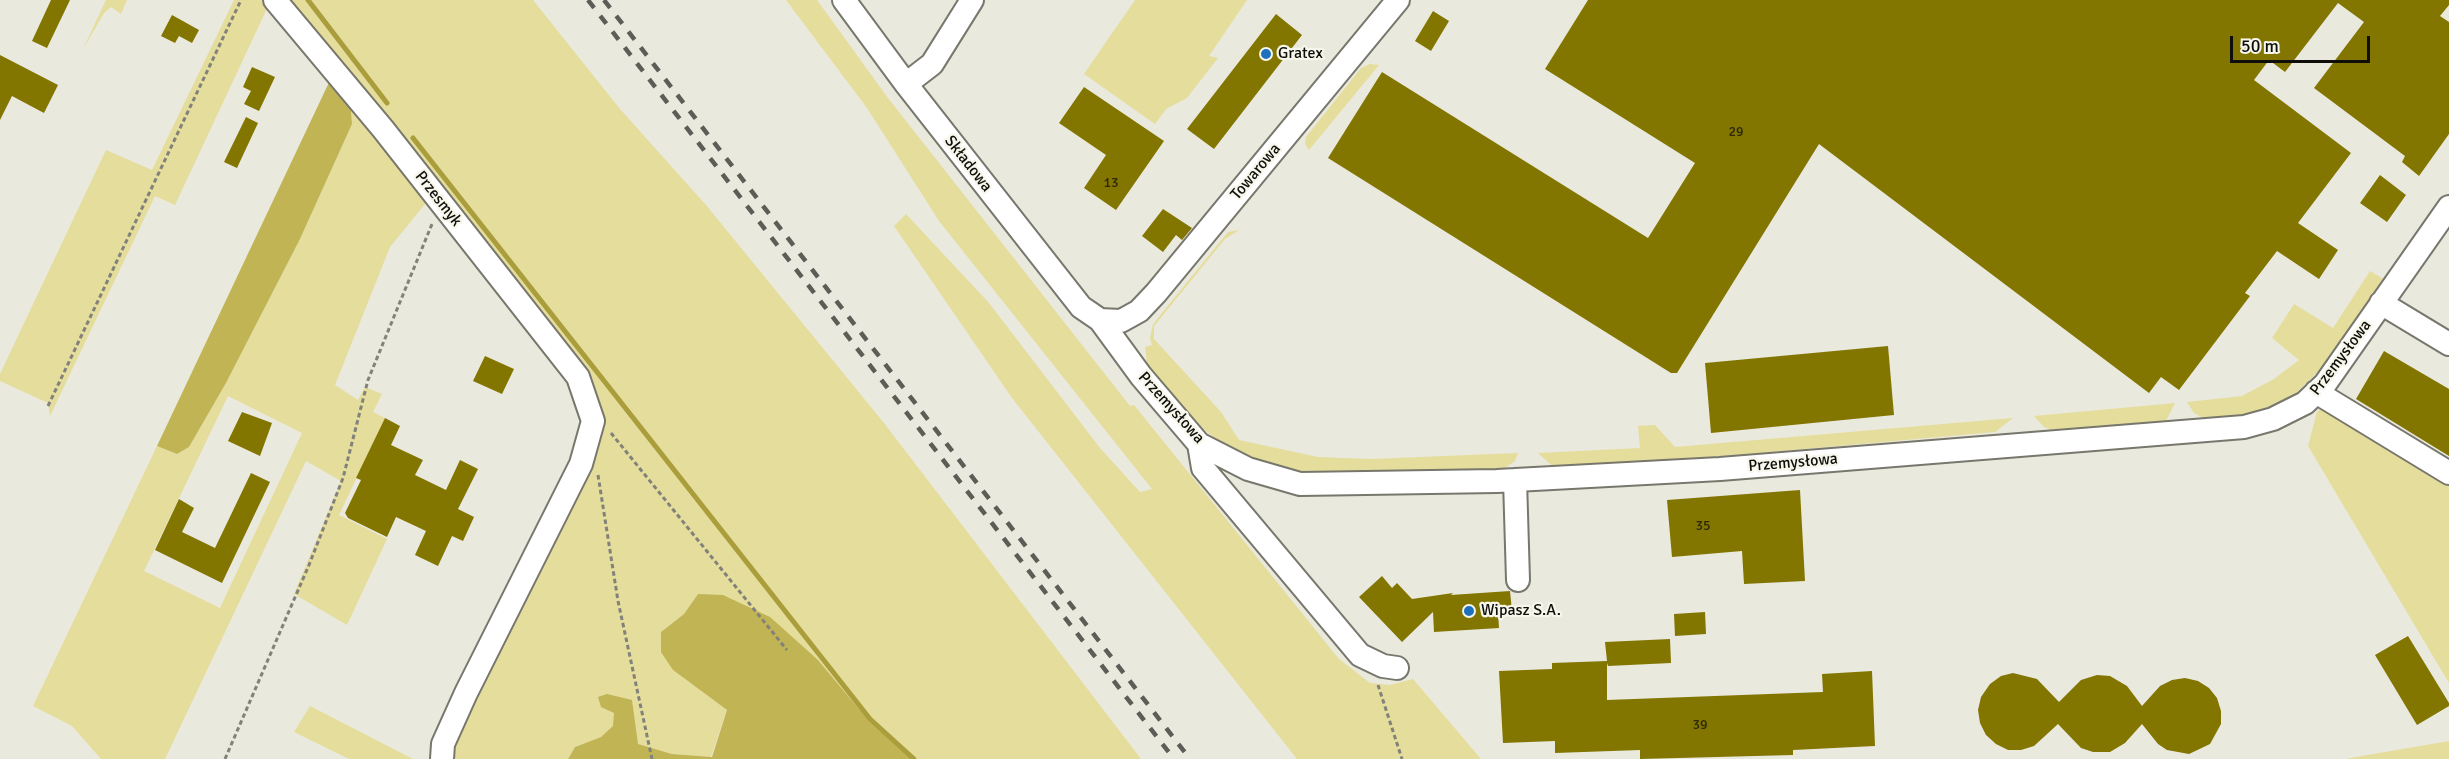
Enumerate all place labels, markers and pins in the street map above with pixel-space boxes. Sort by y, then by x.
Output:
place label: Gratex [1278,44,1323,64]
marker: Gratex [1259,47,1273,61]
place label: Wipasz S.A. [1481,601,1561,621]
marker: Wipasz S.A. [1462,604,1476,618]

